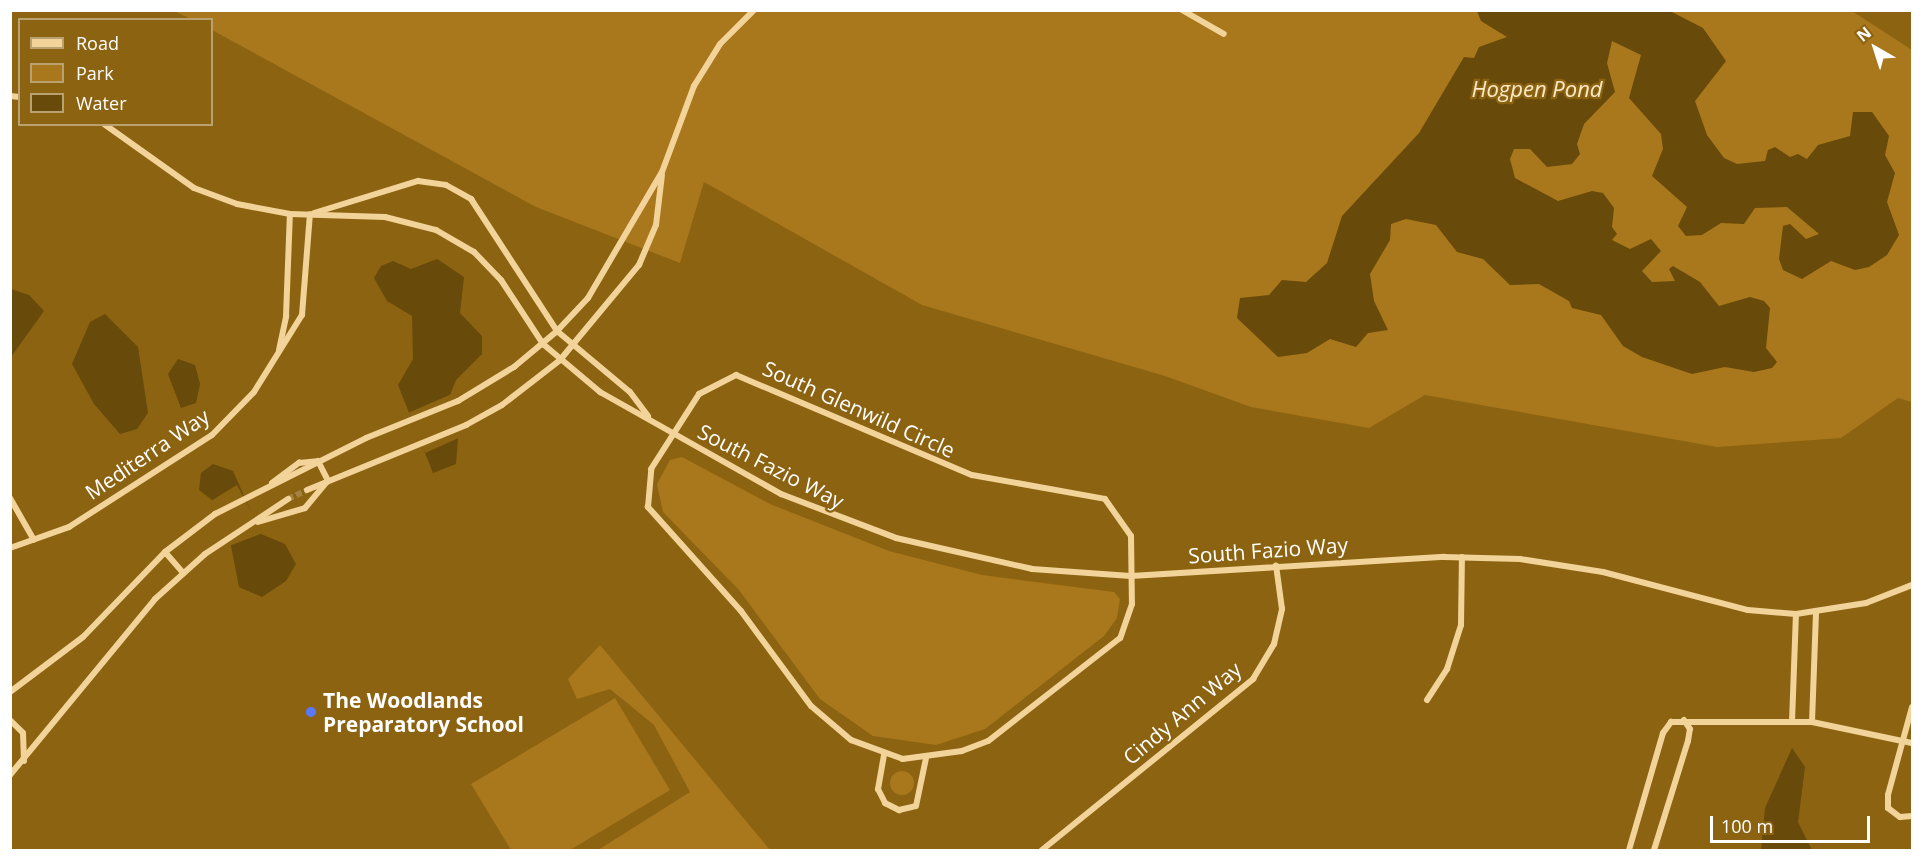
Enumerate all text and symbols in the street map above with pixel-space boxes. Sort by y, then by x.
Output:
legend [18,18,213,126]
north arrow [1845,18,1905,78]
text: N [1852,21,1876,47]
text: Road [76,31,119,55]
text: Park [76,61,114,85]
water label: Hogpen Pond [1471,76,1603,102]
text: Water [76,91,127,115]
street label: South Glenwild Circle [759,355,959,463]
street label: Mediterra Way [80,403,214,505]
street label: South Fazio Way [694,418,848,514]
street label: South Fazio Way [1187,532,1349,568]
street label: Cindy Ann Way [1118,656,1246,770]
place label: The Woodlands Preparatory School [323,687,524,737]
marker: The Woodlands Preparatory School [304,705,318,719]
scale bar [1713,804,1874,842]
text: 100 m [1721,814,1773,838]

